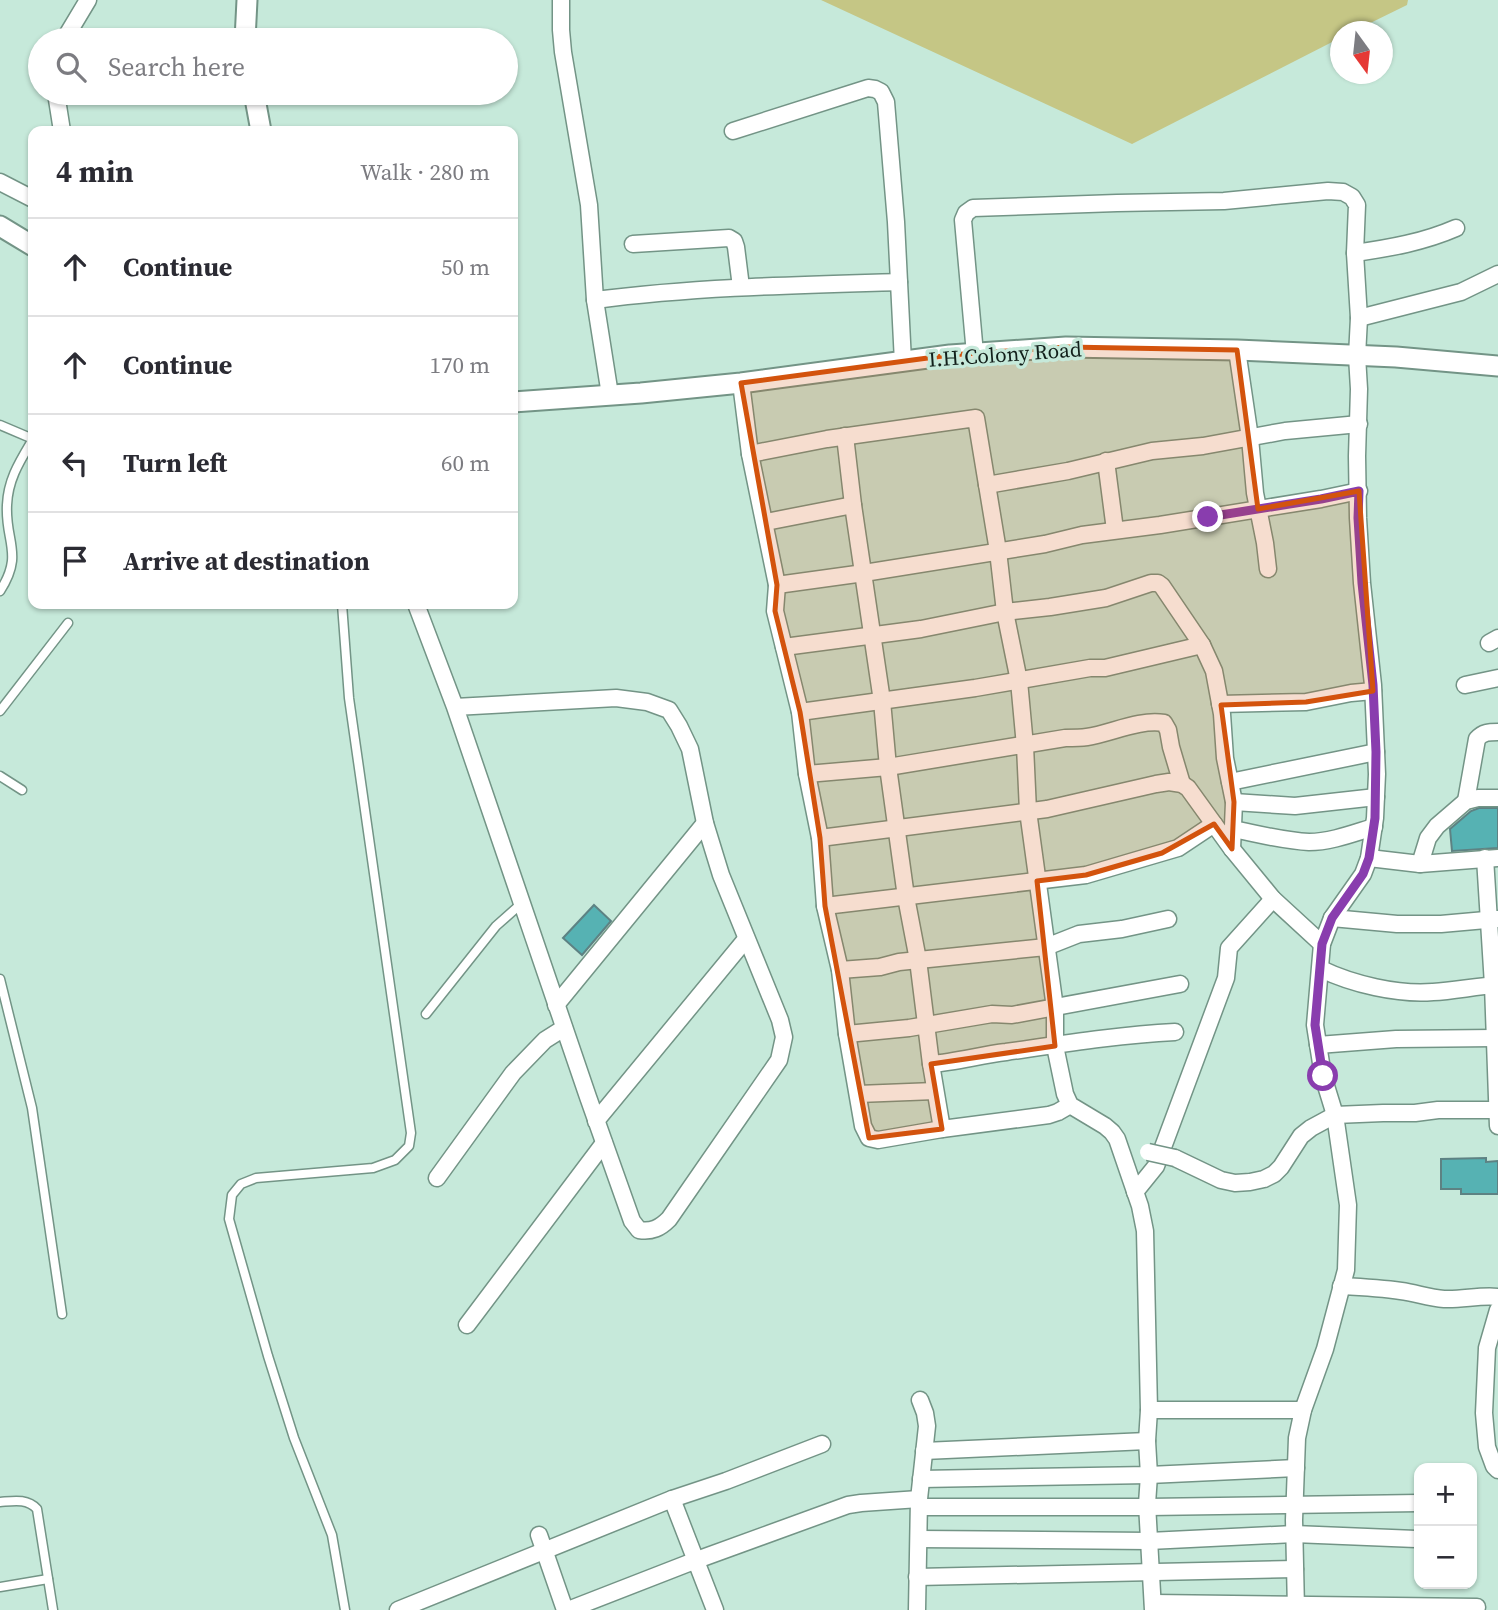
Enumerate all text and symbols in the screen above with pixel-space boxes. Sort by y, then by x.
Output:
north arrow [1330,21,1393,84]
search box [28,28,518,105]
icon: search [52,48,90,86]
text: Search here [108,49,245,85]
text: 4 min [56,151,134,192]
text: Walk · 280 m [360,156,490,188]
icon: ahead [56,248,94,286]
text: Continue [123,249,232,285]
text: 50 m [441,251,490,283]
street label: I.H.Colony Road [927,334,1083,374]
icon: ahead [56,346,94,384]
text: Continue [123,347,232,383]
text: 170 m [429,349,490,381]
icon: left [56,444,94,482]
text: Turn left [123,445,227,481]
text: 60 m [441,447,490,479]
route end [1192,501,1223,532]
icon: arrive [56,542,94,580]
text: Arrive at destination [123,543,370,579]
route start [1307,1060,1338,1091]
map controls [1414,1463,1477,1589]
button: + [1414,1463,1477,1526]
button: − [1414,1526,1477,1589]

